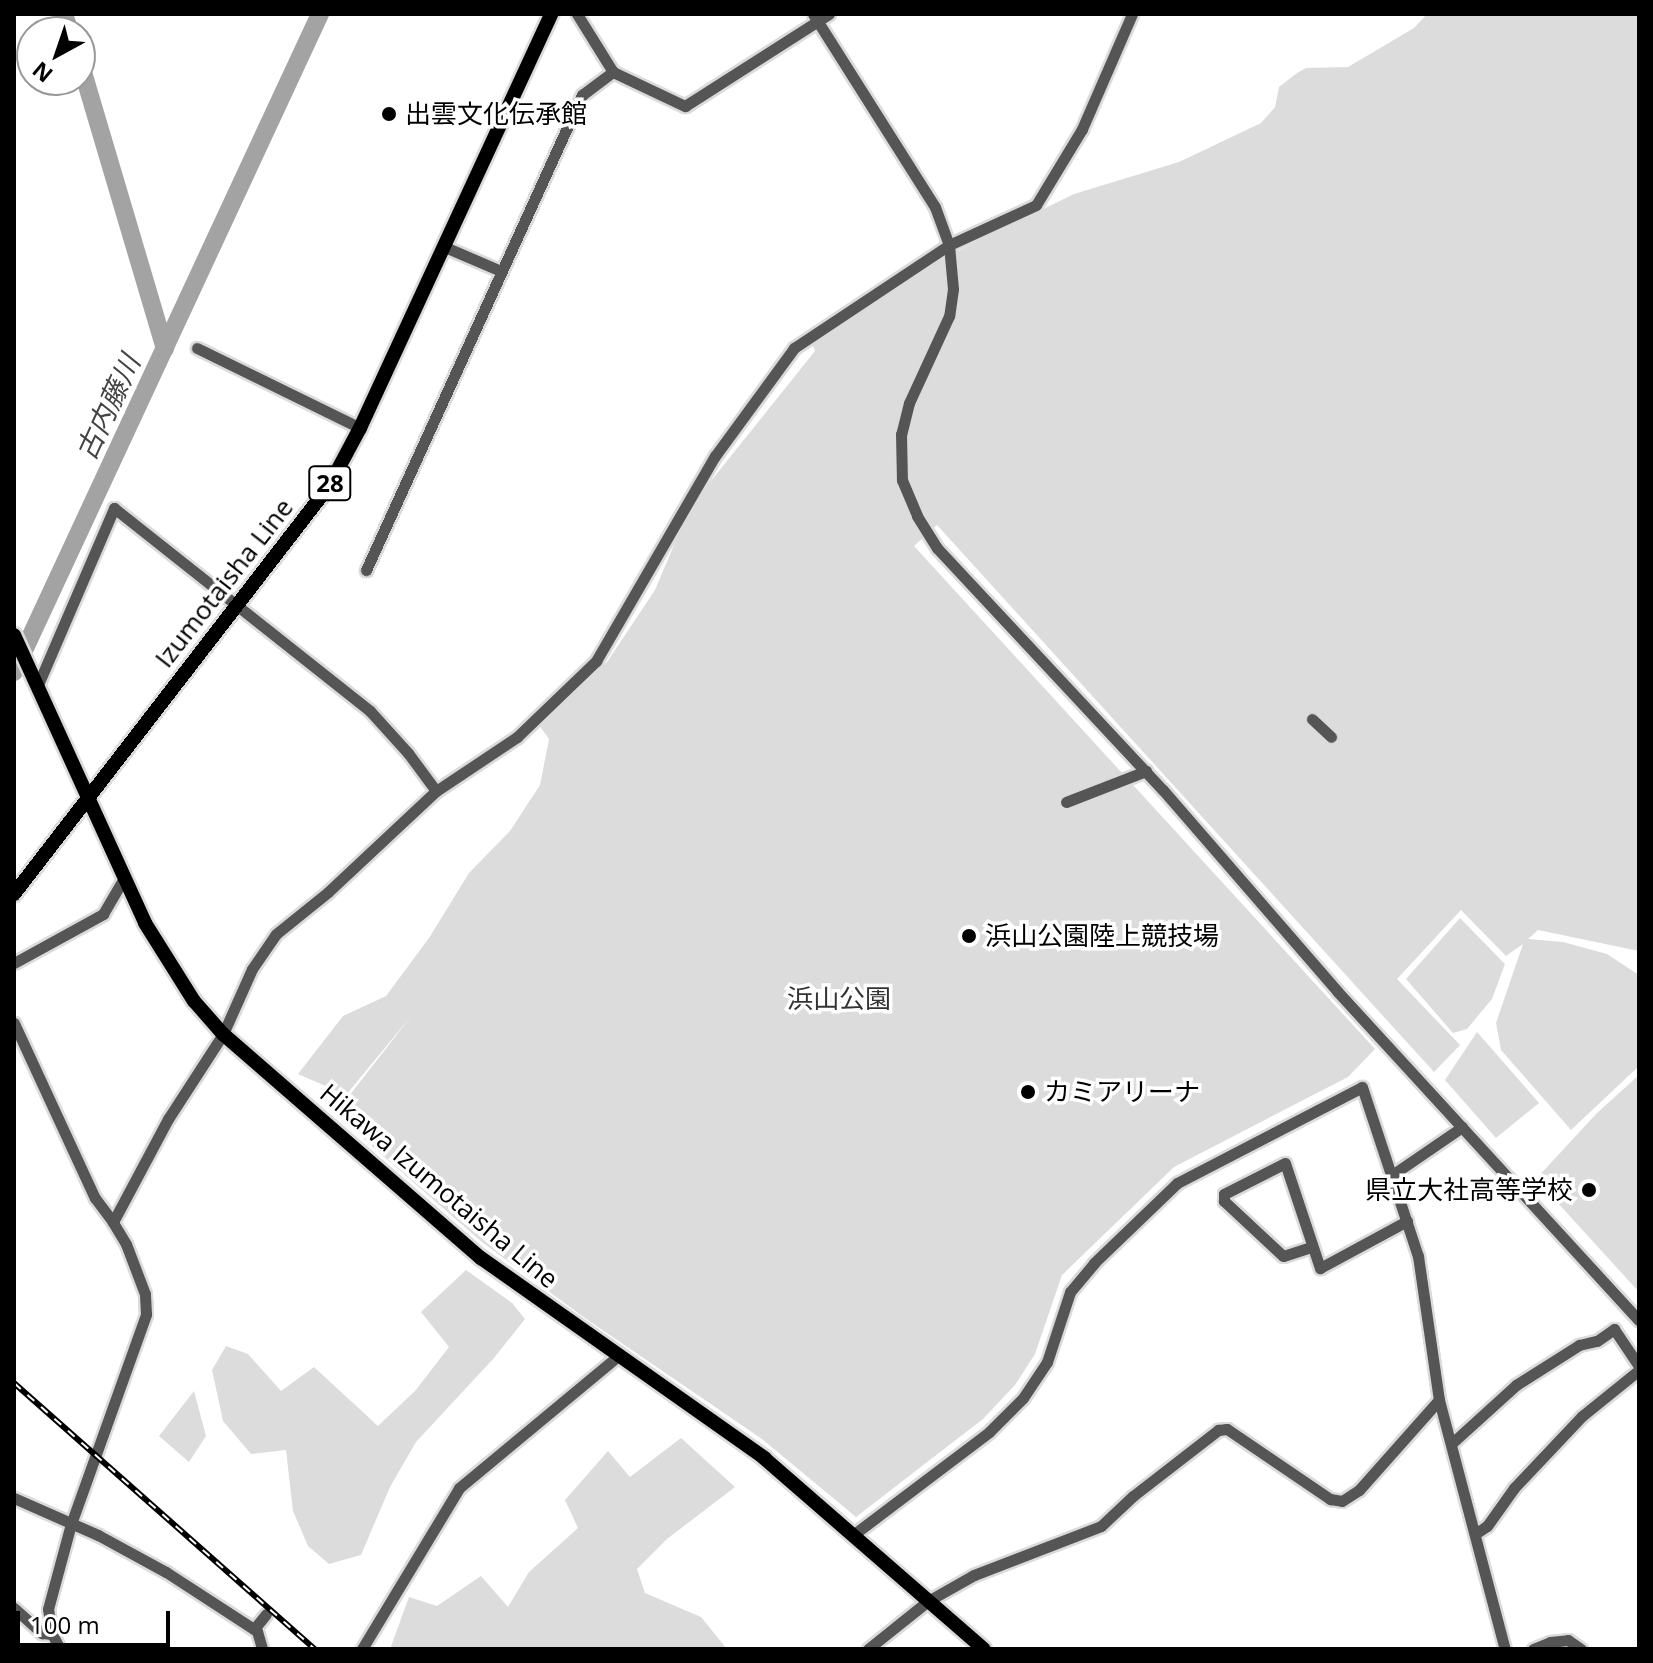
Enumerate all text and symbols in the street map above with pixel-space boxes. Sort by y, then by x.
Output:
north arrow [16,16,96,96]
text: N [25,56,58,90]
place label: 出雲文化伝承館 [405,98,587,130]
marker: 出雲文化伝承館 [380,105,398,123]
water label: 古内藤川 [68,349,146,465]
road number: 28 [308,463,352,503]
street label: Izumotaisha Line [148,492,300,674]
place label: 浜山公園陸上競技場 [985,920,1219,952]
marker: 浜山公園陸上競技場 [960,927,978,945]
park label: 浜山公園 [787,983,891,1015]
place label: カミアリーナ [1044,1076,1200,1108]
street label: Hikawa Izumotaisha Line [314,1077,564,1295]
marker: カミアリーナ [1019,1083,1037,1101]
place label: 県立大社高等学校 [1365,1174,1573,1206]
marker: 県立大社高等学校 [1580,1181,1598,1199]
scale bar [20,1595,174,1645]
text: 100 m [30,1608,100,1641]

